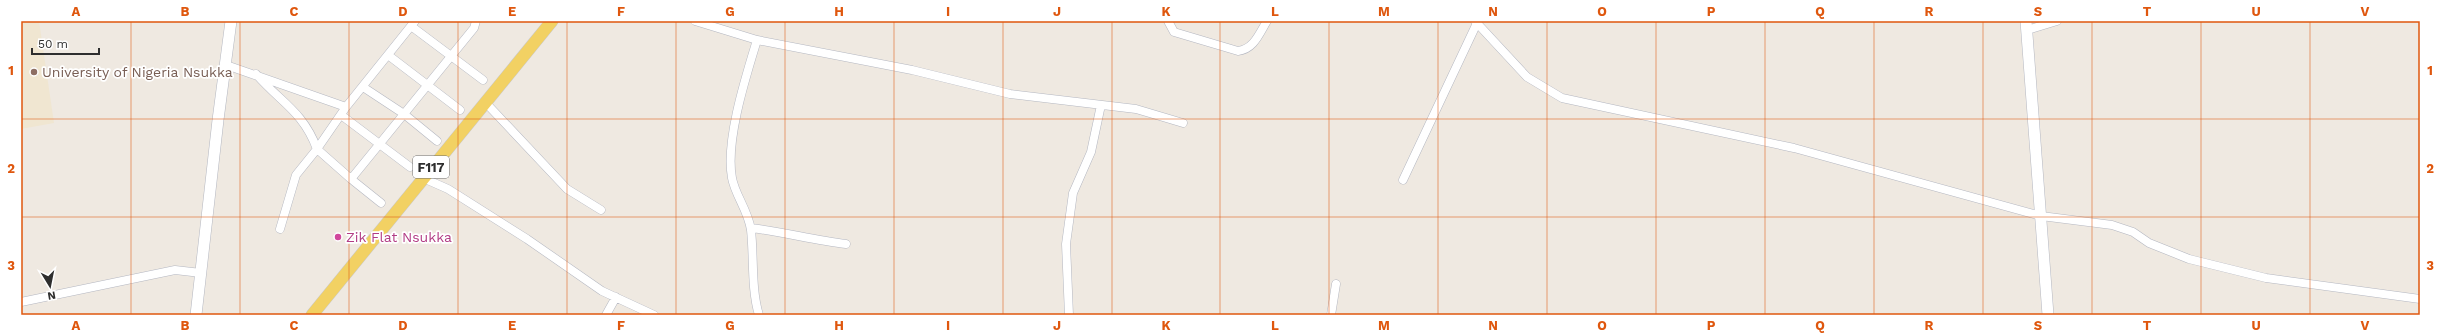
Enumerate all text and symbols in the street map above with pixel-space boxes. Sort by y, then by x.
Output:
text: A [72,4,81,19]
text: B [181,4,190,19]
text: C [290,4,299,19]
text: D [398,4,408,19]
text: E [508,4,516,19]
text: F [617,4,625,19]
text: G [725,4,735,19]
text: H [834,4,844,19]
text: I [946,4,950,19]
text: J [1053,4,1061,19]
text: K [1161,4,1171,19]
text: L [1271,4,1279,19]
text: M [1378,4,1390,19]
text: N [1488,4,1498,19]
text: O [1597,4,1607,19]
text: P [1707,4,1716,19]
text: Q [1815,4,1825,19]
text: R [1925,4,1934,19]
text: S [2034,4,2043,19]
text: T [2143,4,2152,19]
text: U [2251,4,2261,19]
text: V [2361,4,2370,19]
scale bar [32,30,99,56]
text: 50 m [38,37,68,51]
text: 1 [8,63,14,78]
text: 1 [2427,63,2433,78]
place label: University of Nigeria Nsukka [42,64,233,80]
marker: University of Nigeria Nsukka [29,67,39,77]
road number: F117 [413,156,449,178]
text: 2 [7,161,15,176]
text: 2 [2426,161,2434,176]
place label: Zik Flat Nsukka [346,229,452,245]
marker: Zik Flat Nsukka [333,232,343,242]
text: 3 [7,258,15,273]
text: 3 [2426,258,2434,273]
north arrow [30,266,70,306]
text: N [47,288,57,302]
text: A [72,318,81,333]
text: B [181,318,190,333]
text: C [290,318,299,333]
text: D [398,318,408,333]
text: E [508,318,516,333]
text: F [617,318,625,333]
text: G [725,318,735,333]
text: H [834,318,844,333]
text: I [946,318,950,333]
text: J [1053,318,1061,333]
text: K [1161,318,1171,333]
text: L [1271,318,1279,333]
text: M [1378,318,1390,333]
text: N [1488,318,1498,333]
text: O [1597,318,1607,333]
text: P [1707,318,1716,333]
text: Q [1815,318,1825,333]
text: R [1925,318,1934,333]
text: S [2034,318,2043,333]
text: T [2143,318,2152,333]
text: U [2251,318,2261,333]
text: V [2361,318,2370,333]

